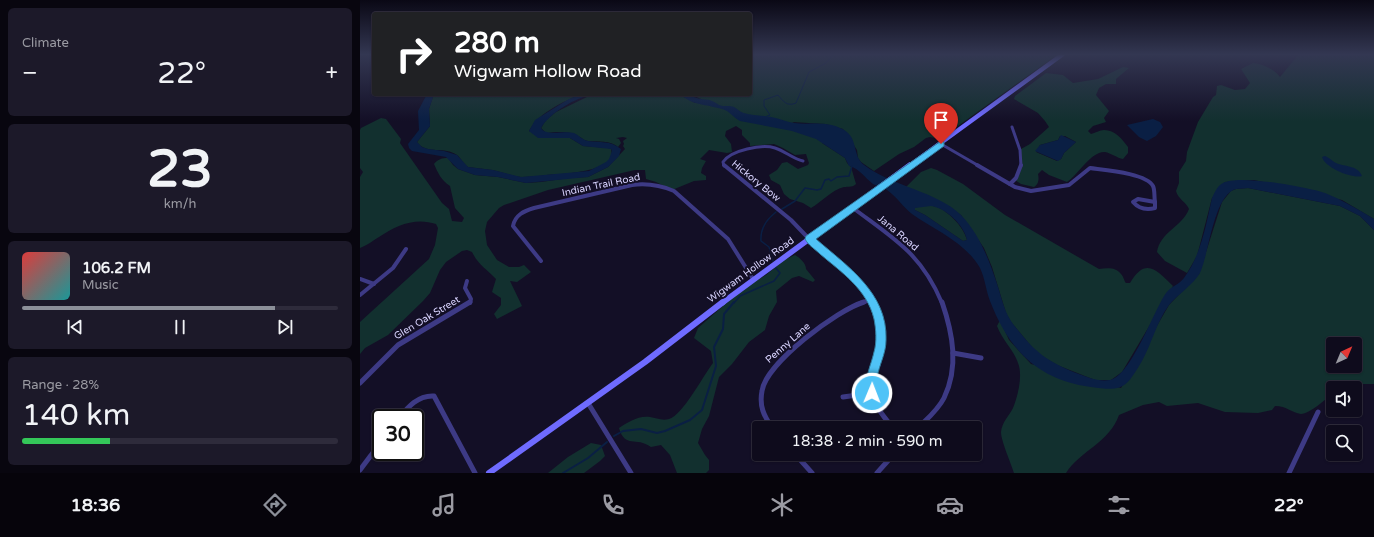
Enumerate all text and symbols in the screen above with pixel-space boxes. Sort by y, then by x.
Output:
text: 280 m [454,26,540,60]
icon: right [388,28,440,80]
text: Climate [22,35,69,51]
text: 22° [157,55,206,92]
text: − [22,60,38,86]
text: + [326,60,338,86]
text: Wigwam Hollow Road [454,60,642,82]
pin [924,103,958,144]
icon: arrive [930,109,952,131]
text: 23 [147,138,213,201]
street label: Hickory Bow [729,158,783,204]
street label: Indian Trail Road [561,171,641,199]
text: km/h [164,196,196,212]
street label: Jana Road [875,212,921,254]
street label: Wigwam Hollow Road [705,235,797,305]
text: 106.2 FM [82,259,151,277]
text: Music [82,277,119,293]
street label: Glen Oak Street [392,294,462,342]
icon: previous [64,316,86,338]
icon: pause [169,316,191,338]
icon: next [274,316,296,338]
street label: Penny Lane [763,320,813,366]
north arrow [1326,337,1362,373]
map controls [1326,337,1362,461]
position arrow [851,372,893,414]
text: Range · 28% [22,377,99,393]
button: sound [1326,381,1362,417]
text: 140 km [22,397,130,434]
speed limit sign: 30 [372,409,424,461]
button: search [1326,425,1362,461]
text: 18:38 · 2 min · 590 m [792,432,942,450]
icon: directions [261,491,289,519]
icon: music [430,491,458,519]
icon: phone [599,491,627,519]
icon: climate [768,491,796,519]
icon: car [936,491,964,519]
icon: filters [1105,491,1133,519]
text: 18:36 [70,494,120,516]
text: 22° [1274,494,1304,516]

